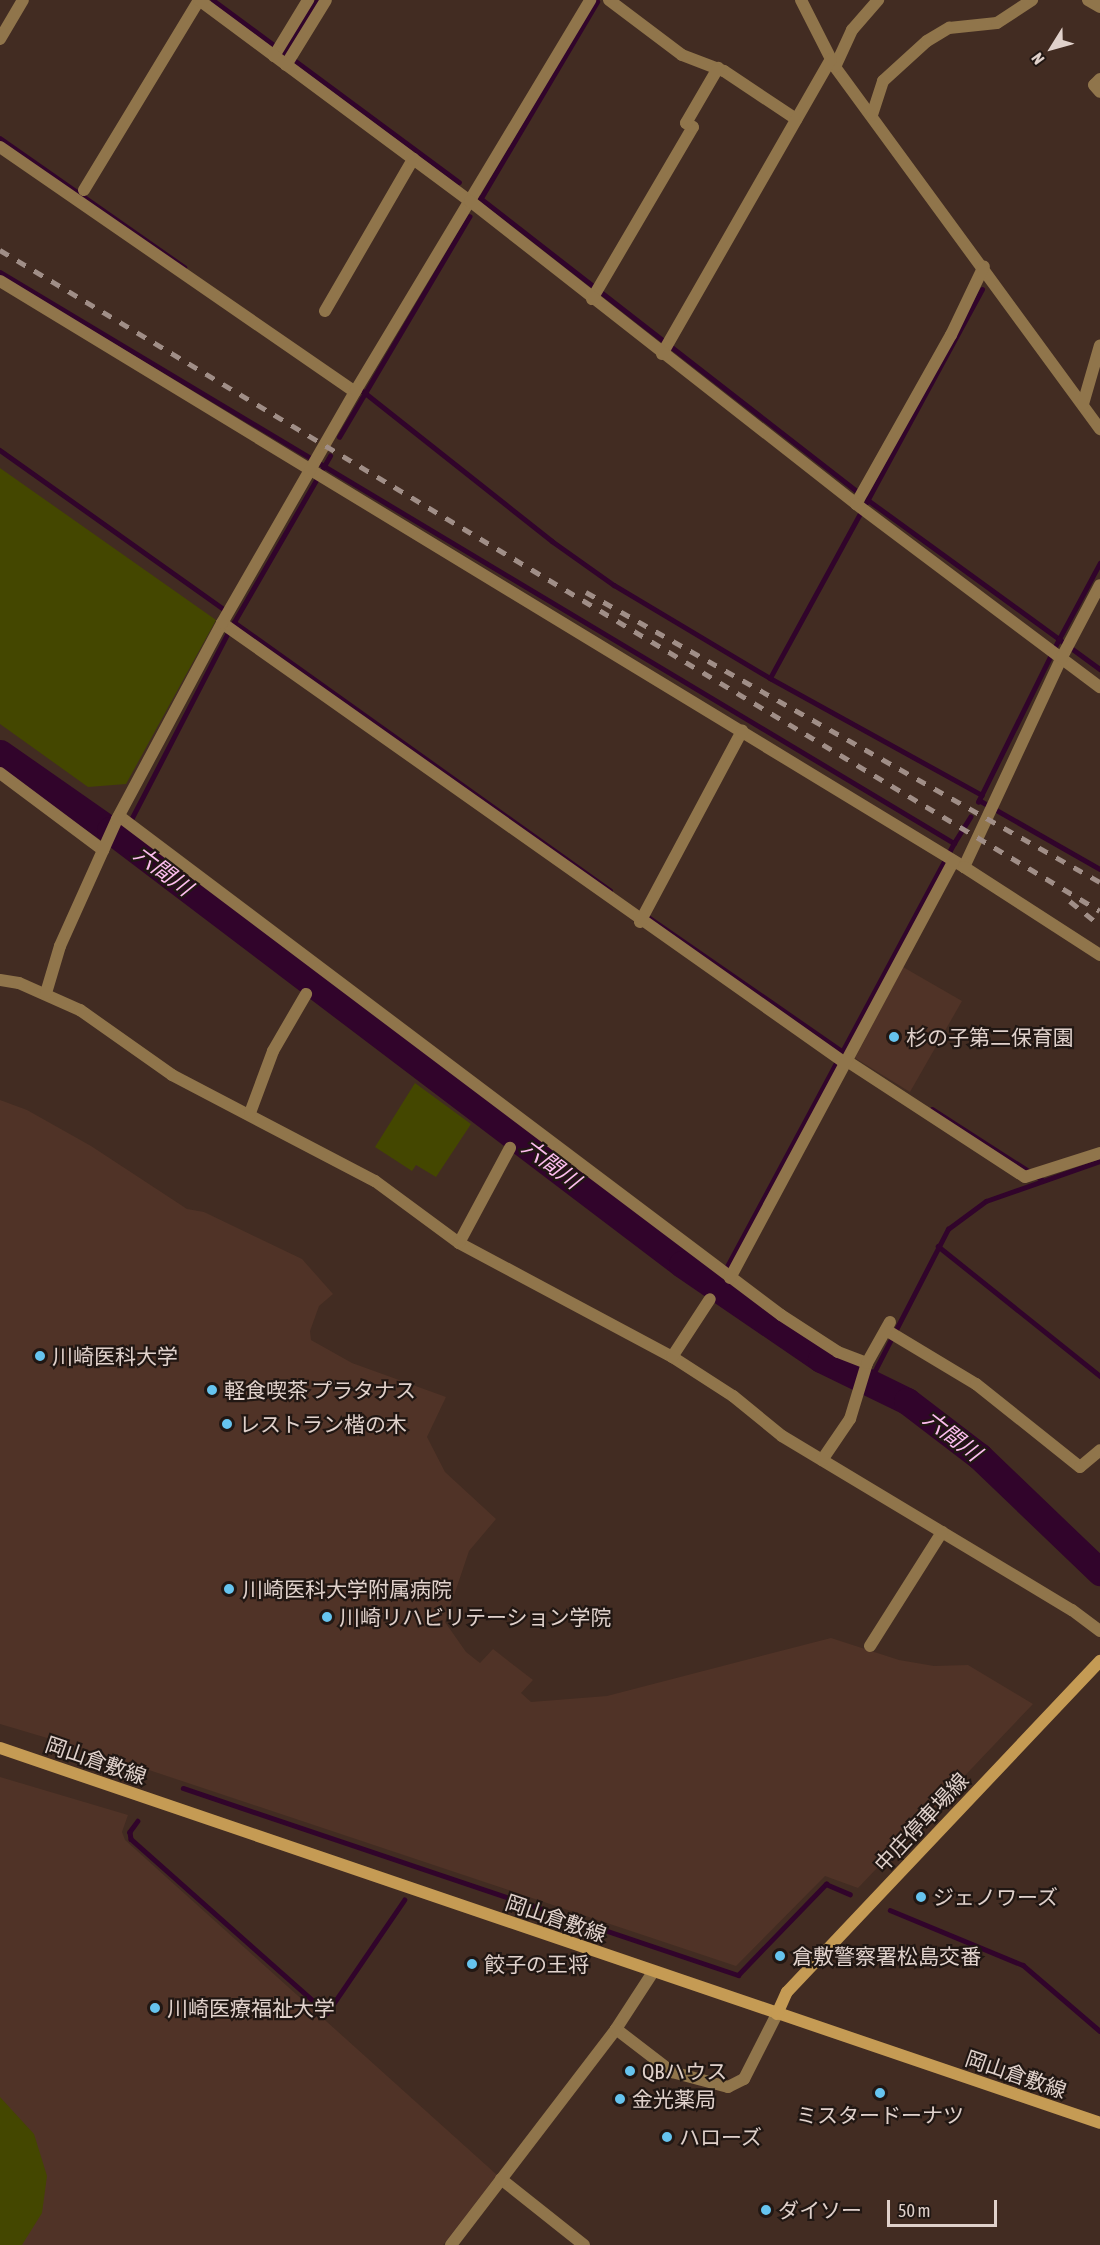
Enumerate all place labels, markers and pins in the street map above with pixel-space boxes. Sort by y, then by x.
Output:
place label: 杉の子第二保育園 [906,1024,1074,1050]
marker: 杉の子第二保育園 [887,1030,901,1044]
place label: 川崎医科大学 [52,1343,178,1369]
marker: 川崎医科大学 [33,1349,47,1363]
place label: 軽食喫茶 プラタナス [224,1377,416,1403]
marker: 軽食喫茶 プラタナス [205,1383,219,1397]
place label: レストラン楷の木 [239,1411,407,1437]
marker: レストラン楷の木 [220,1417,234,1431]
place label: 川崎医科大学附属病院 [242,1576,452,1602]
marker: 川崎医科大学附属病院 [220,1580,238,1598]
place label: 川崎リハビリテーション学院 [339,1604,612,1630]
marker: 川崎リハビリテーション学院 [320,1610,334,1624]
place label: ジェノワーズ [933,1884,1059,1910]
marker: ジェノワーズ [914,1890,928,1904]
place label: 倉敷警察署松島交番 [792,1943,981,1969]
marker: 倉敷警察署松島交番 [773,1949,787,1963]
place label: 餃子の王将 [484,1951,589,1977]
marker: 餃子の王将 [465,1957,479,1971]
place label: 川崎医療福祉大学 [167,1995,335,2021]
marker: 川崎医療福祉大学 [148,2001,162,2015]
place label: QBハウス [642,2058,727,2084]
marker: QBハウス [623,2064,637,2078]
place label: 金光薬局 [632,2086,716,2112]
marker: ミスタードーナツ [873,2086,887,2100]
marker: 金光薬局 [613,2092,627,2106]
place label: ミスタードーナツ [796,2102,964,2128]
place label: ハローズ [679,2124,763,2150]
marker: ハローズ [660,2130,674,2144]
place label: ダイソー [778,2197,862,2223]
marker: ダイソー [759,2203,773,2217]

